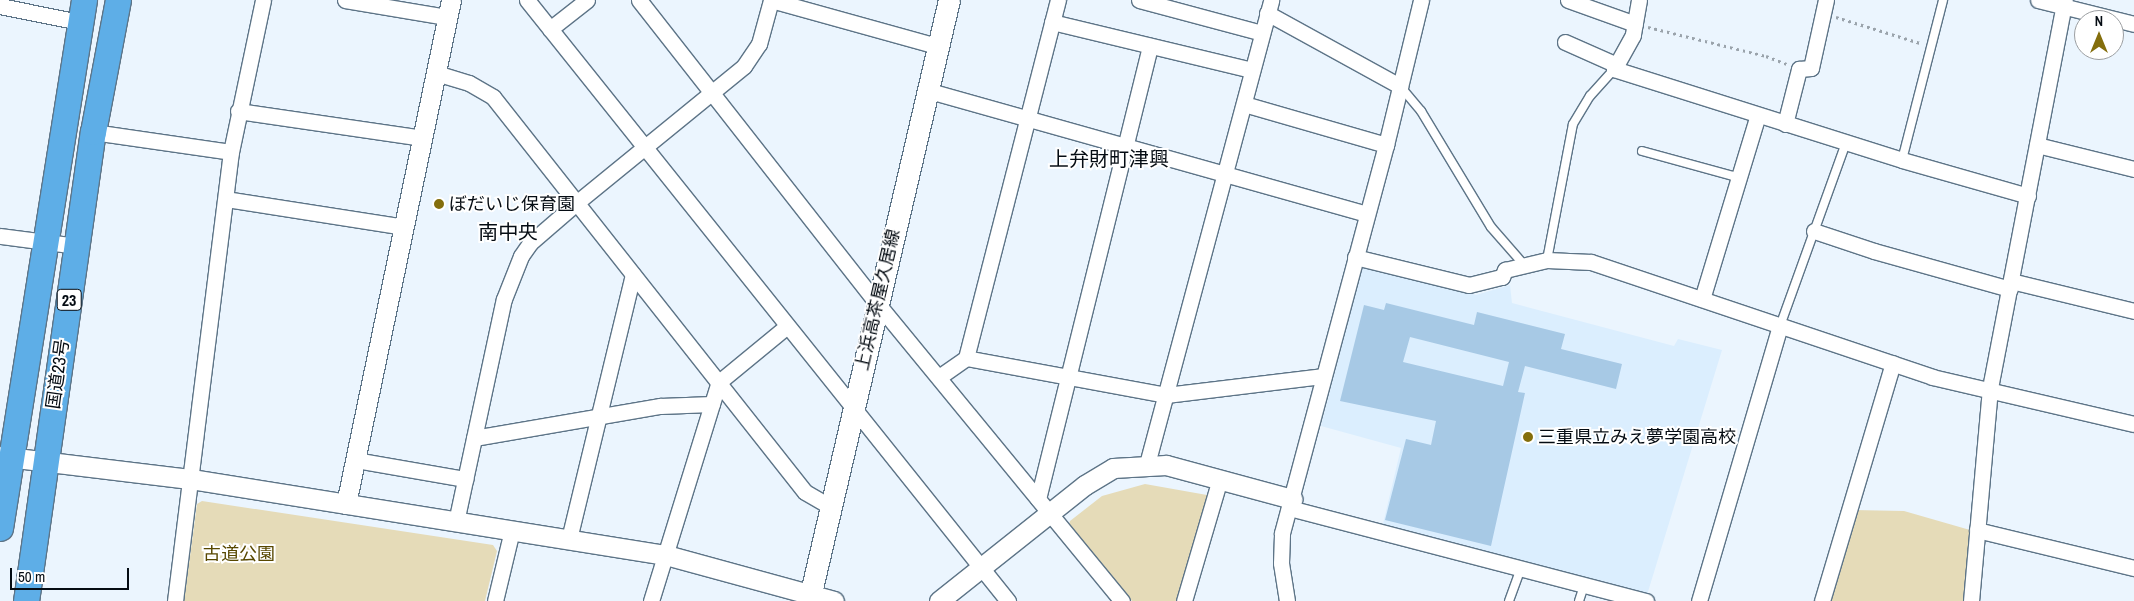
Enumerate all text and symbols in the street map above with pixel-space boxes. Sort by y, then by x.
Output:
north arrow [2074,10,2124,60]
text: N [2095,12,2103,30]
district label: 上弁財町津興 [1049,146,1169,170]
place label: ぼだいじ保育園 [449,193,575,215]
marker: ぼだいじ保育園 [433,198,445,210]
district label: 南中央 [478,219,538,243]
street label: 上浜高茶屋久居線 [851,227,905,373]
road number: 23 [56,286,82,314]
street label: 国道23号 [42,338,74,410]
place label: 三重県立みえ夢学園高校 [1538,426,1736,448]
marker: 三重県立みえ夢学園高校 [1522,431,1534,443]
park label: 古道公園 [203,543,275,565]
scale bar [12,558,131,590]
text: 50 m [18,566,45,587]

